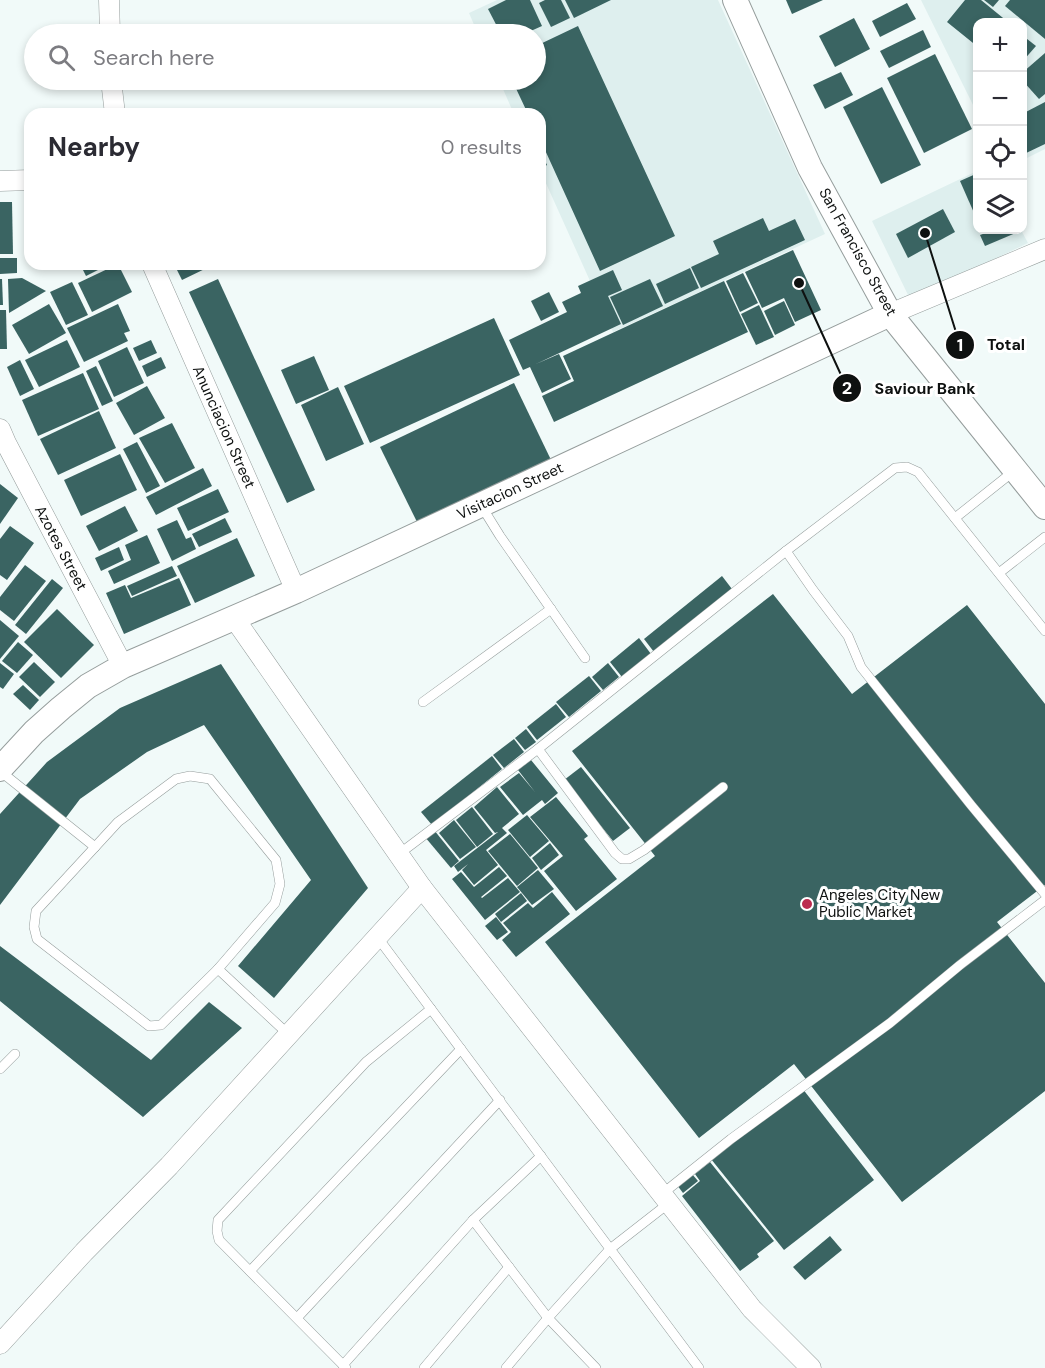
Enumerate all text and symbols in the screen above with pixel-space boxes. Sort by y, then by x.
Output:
map controls [973,18,1027,234]
button: + [973,18,1027,72]
search box [24,24,546,90]
icon: search [45,41,78,74]
text: Search here [93,43,214,72]
button: − [973,72,1027,126]
button: locate [973,126,1027,180]
text: Nearby [48,130,140,164]
text: 0 results [441,134,522,160]
button: layers [973,180,1027,234]
street label: San Francisco Street [814,184,902,320]
callout: Total [945,328,1037,362]
text: 1 [957,333,963,357]
text: Total [987,334,1025,355]
street label: Anunciacion Street [188,362,260,492]
callout: Saviour Bank [832,371,987,405]
text: 2 [842,376,852,400]
text: Saviour Bank [875,378,976,399]
street label: Visitacion Street [454,458,566,524]
street label: Azotes Street [30,502,92,594]
place label: Angeles City New Public Market [819,885,941,922]
marker: Angeles City New Public Market [800,897,814,911]

